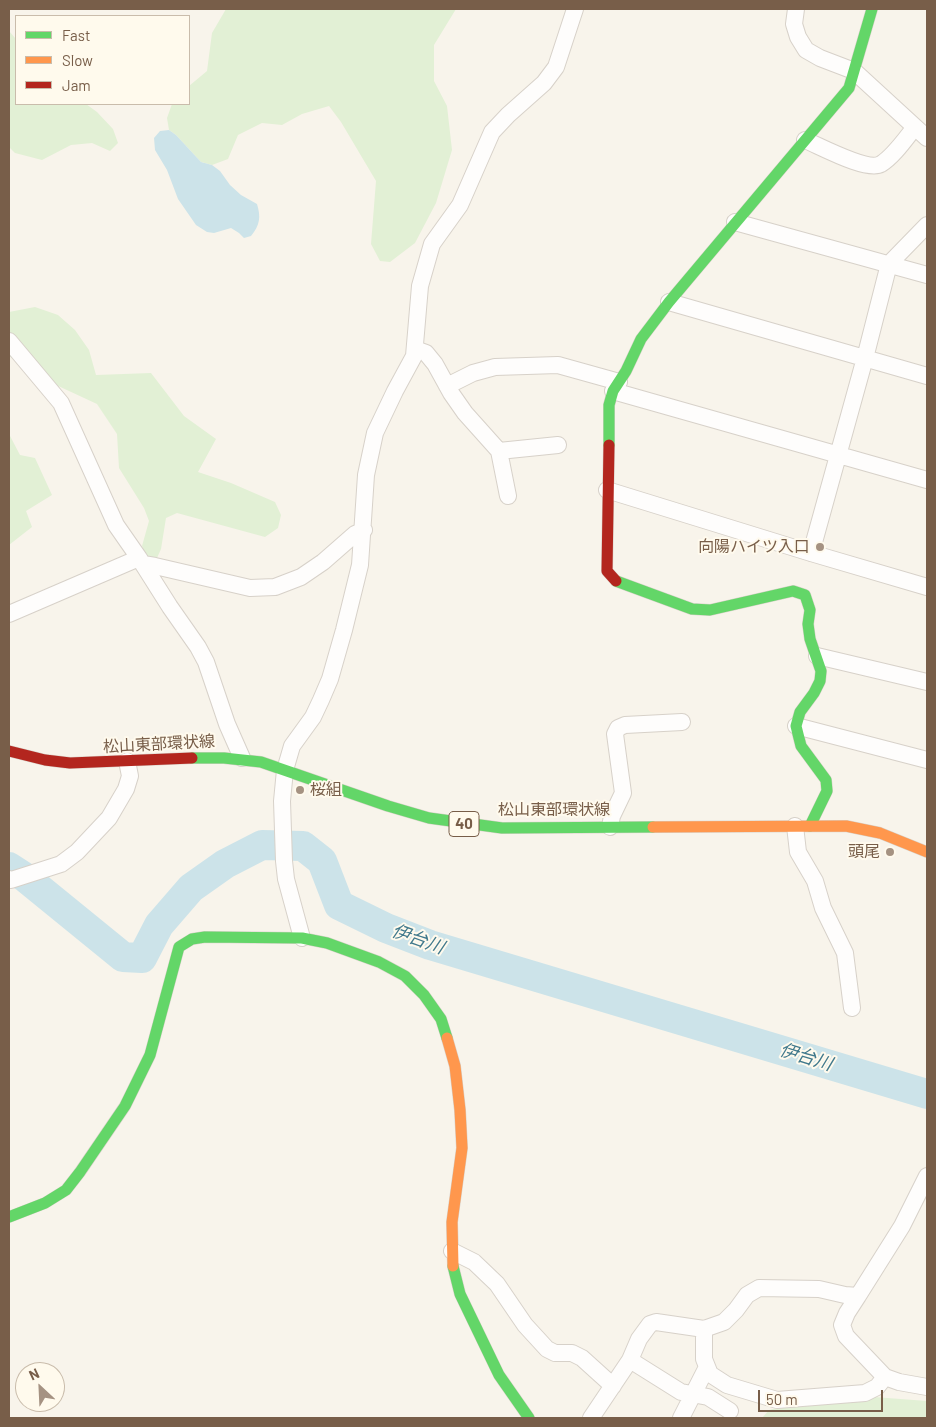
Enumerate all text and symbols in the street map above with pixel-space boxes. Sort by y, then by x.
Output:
legend [15,15,190,105]
text: Fast [62,26,90,44]
text: Slow [62,51,93,69]
text: Jam [62,76,91,94]
place label: 向陽ハイツ入口 [698,537,810,557]
marker: 向陽ハイツ入口 [814,541,826,553]
street label: 松山東部環状線 [103,731,215,757]
place label: 桜組 [310,780,342,800]
marker: 桜組 [294,784,306,796]
street label: 松山東部環状線 [498,800,610,820]
road number: 40 [449,812,479,836]
place label: 頭尾 [848,842,880,862]
marker: 頭尾 [884,846,896,858]
water label: 伊台川 [389,920,447,958]
water label: 伊台川 [777,1039,835,1075]
north arrow [15,1362,65,1412]
text: N [26,1364,42,1384]
scale bar [761,1380,886,1412]
text: 50 m [766,1390,798,1408]

